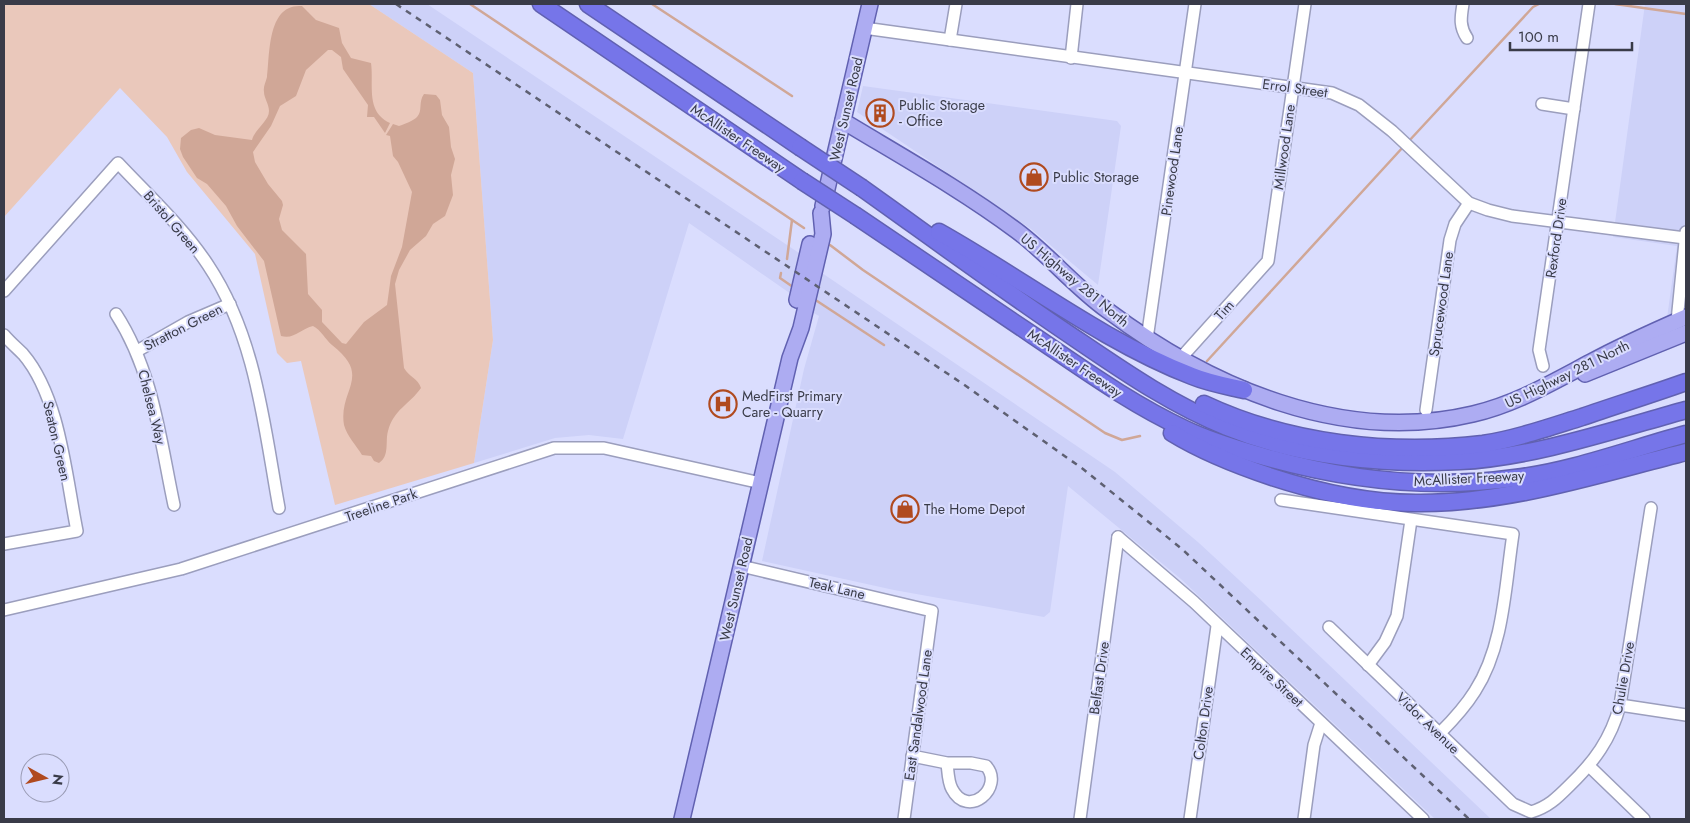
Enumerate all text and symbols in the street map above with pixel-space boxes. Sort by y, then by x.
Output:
scale bar [1510,20,1632,52]
text: 100 m [1518,26,1559,48]
street label: West Sunset Road [824,55,868,163]
street label: Errol Street [1261,74,1329,103]
place label: Public Storage - Office [899,95,985,131]
building icon: Public Storage - Office [865,98,895,128]
street label: McAllister Freeway [687,99,790,178]
street label: Millwood Lane [1268,103,1300,191]
street label: Pinewood Lane [1156,125,1188,217]
shop icon: Public Storage [1019,162,1049,192]
place label: Public Storage [1053,167,1139,187]
street label: Bristol Green [139,186,205,258]
street label: Rexford Drive [1540,197,1572,279]
street label: US Highway 281 North [1016,229,1134,331]
street label: Sprucewood Lane [1424,250,1458,358]
street label: Tim [1210,295,1238,325]
street label: Stratton Green [140,299,226,355]
street label: McAllister Freeway [1024,324,1127,403]
street label: US Highway 281 North [1501,335,1633,413]
street label: Chelsea Way [133,367,171,447]
place label: MedFirst Primary Care - Quarry [742,386,843,422]
hospital icon: MedFirst Primary Care - Quarry [708,389,738,419]
street label: Seaton Green [38,399,76,483]
street label: McAllister Freeway [1413,465,1525,491]
street label: Treeline Park [342,483,420,527]
shop icon: The Home Depot [890,494,920,524]
place label: The Home Depot [924,499,1026,519]
street label: West Sunset Road [714,535,758,643]
street label: Teak Lane [807,572,867,604]
street label: Belfast Drive [1084,640,1114,716]
street label: Chulie Drive [1607,640,1639,716]
street label: Empire Street [1236,643,1308,712]
street label: East Sandalwood Lane [899,648,937,782]
street label: Colton Drive [1188,685,1218,761]
street label: Vidor Avenue [1392,688,1464,758]
north arrow [20,753,70,803]
text: N [47,773,69,787]

